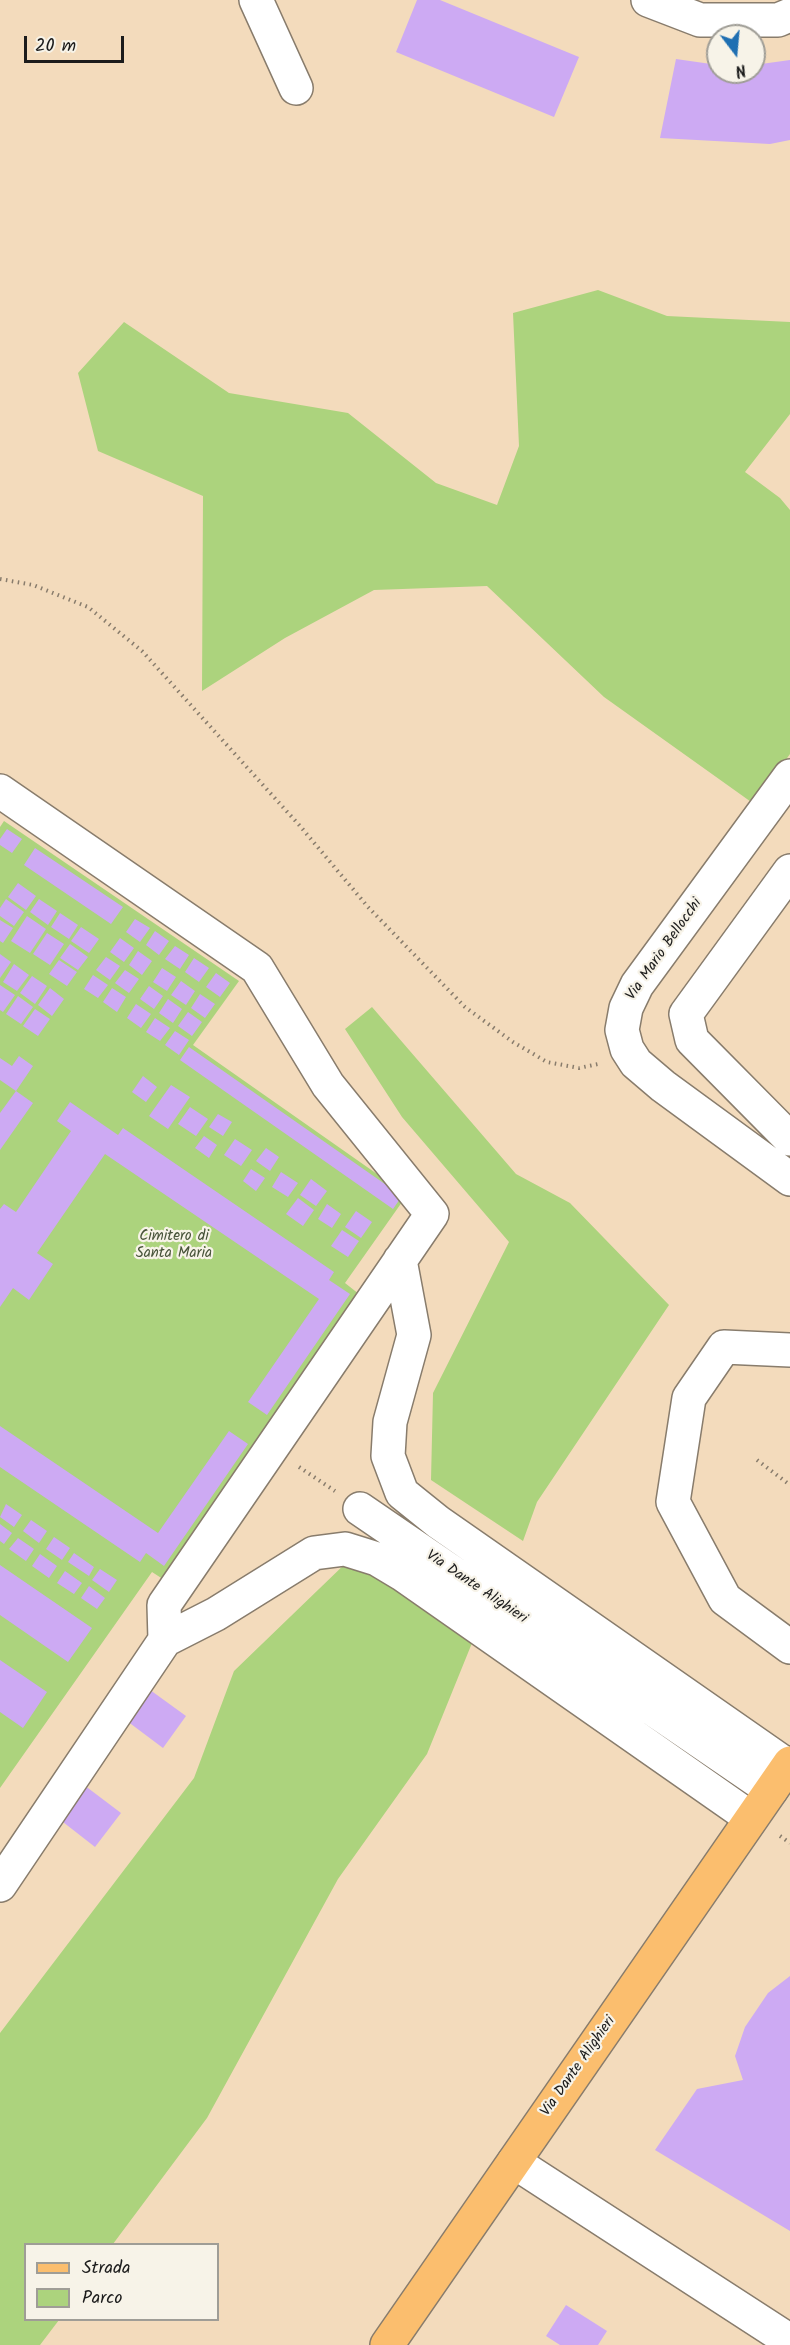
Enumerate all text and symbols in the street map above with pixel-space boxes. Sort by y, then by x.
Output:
scale bar [27,24,128,62]
north arrow [706,24,766,84]
text: 20 m [35,32,76,61]
text: N [732,56,749,83]
street label: Via Mario Bellocchi [623,896,707,1004]
park label: Cimitero di Santa Maria [136,1228,212,1263]
street label: Via Dante Alighieri [422,1547,530,1629]
street label: Via Dante Alighieri [538,2013,620,2121]
legend [24,2243,219,2321]
text: Strada [82,2254,130,2283]
text: Parco [82,2284,122,2313]

